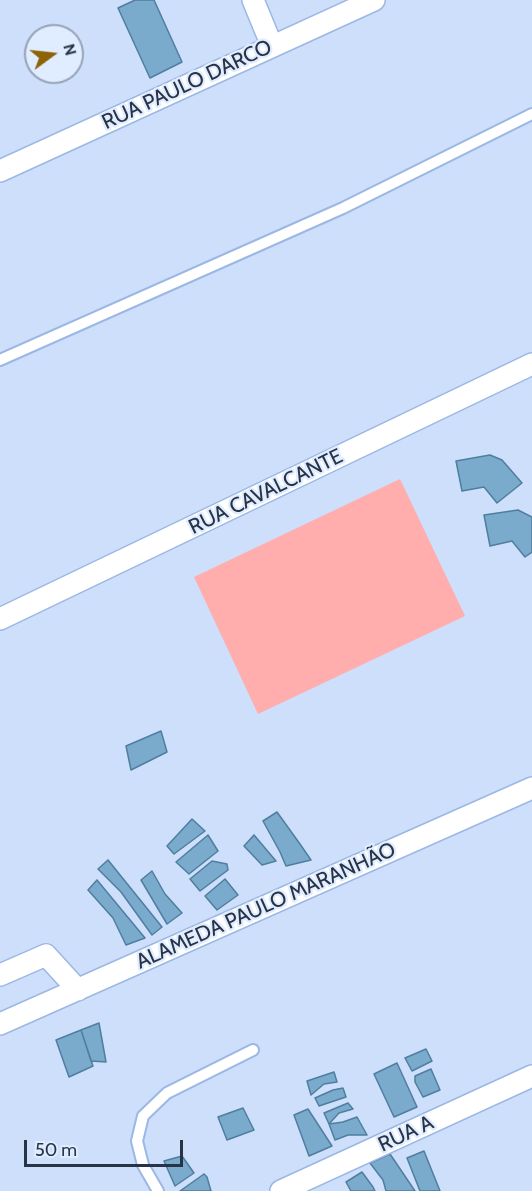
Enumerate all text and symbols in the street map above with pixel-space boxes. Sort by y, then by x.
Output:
north arrow [24,24,84,84]
street label: RUA PAULO DARCO [98,35,276,135]
text: N [59,42,81,58]
street label: RUA CAVALCANTE [185,444,347,540]
street label: ALAMEDA PAULO MARANHÃO [132,837,400,975]
street label: RUA A [374,1110,438,1158]
scale bar [27,1128,186,1166]
text: 50 m [35,1139,77,1161]

